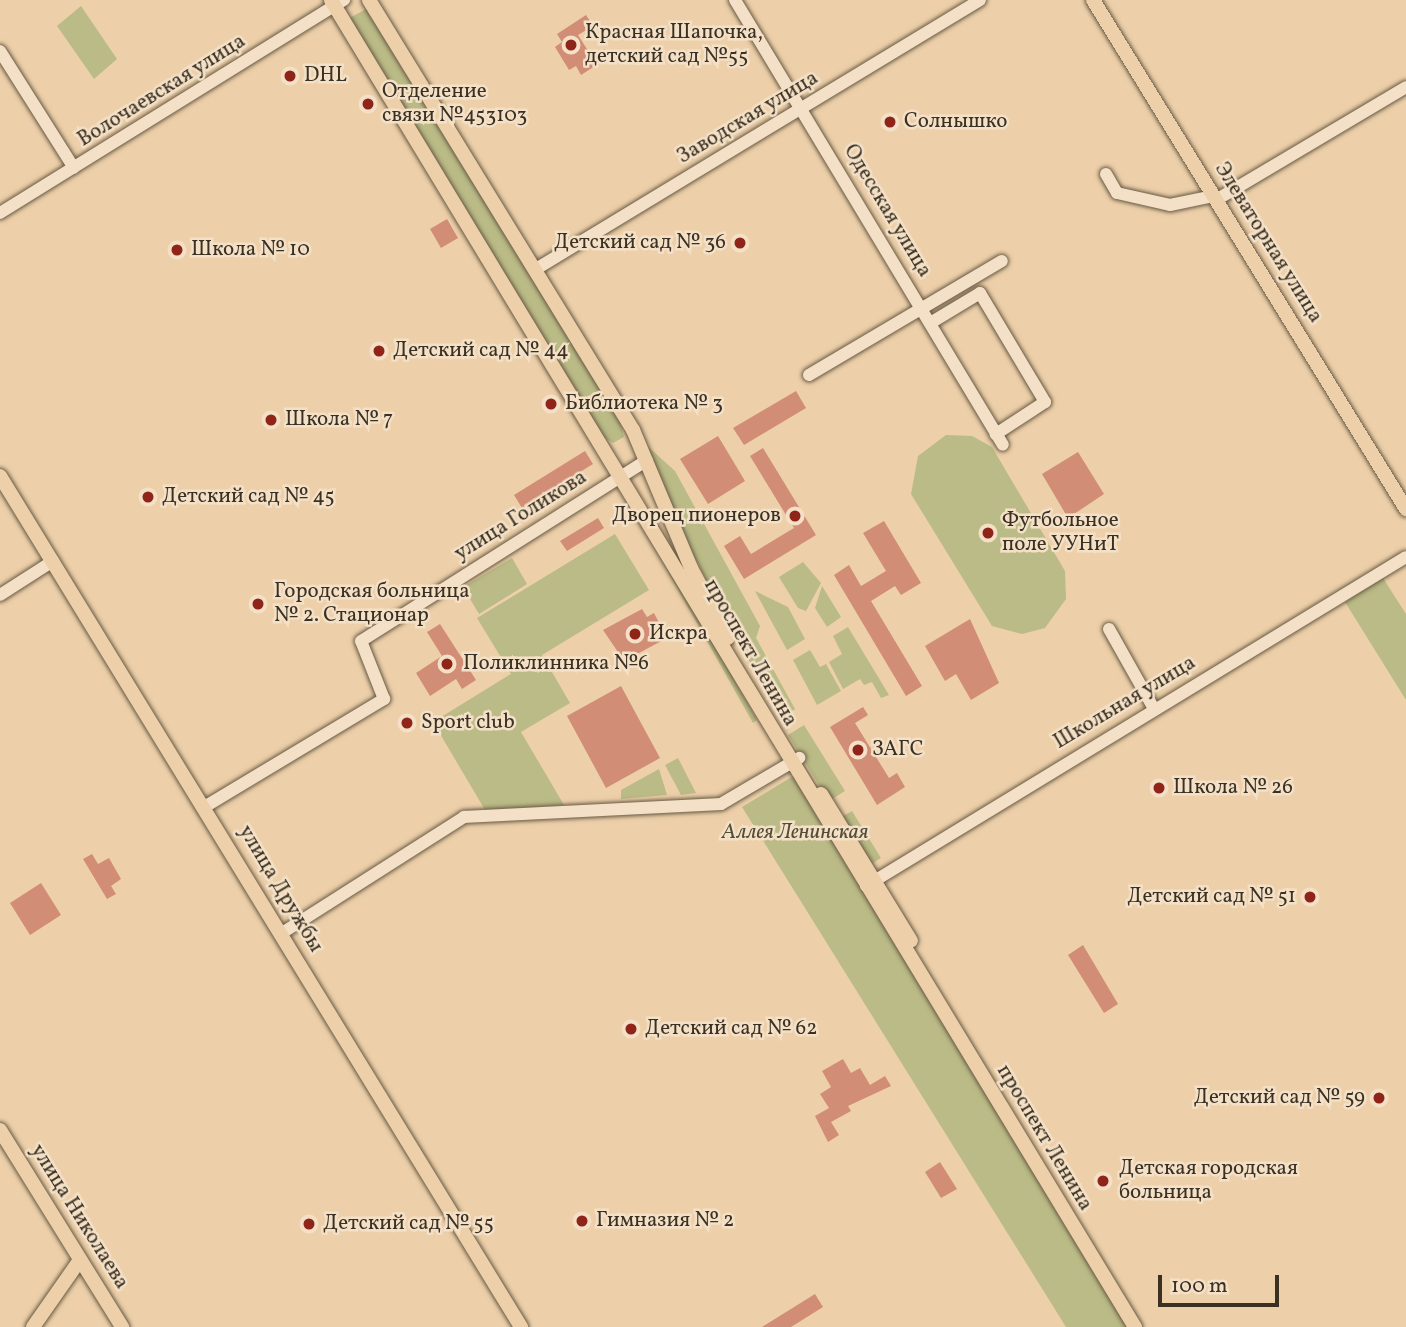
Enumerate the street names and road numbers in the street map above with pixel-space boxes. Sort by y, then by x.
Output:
street label: Волочаевская улица [73,29,251,153]
street label: Заводская улица [673,66,823,170]
street label: Одесская улица [837,140,937,282]
street label: Элеваторная улица [1208,158,1328,328]
street label: улица Голикова [450,465,592,567]
street label: проспект Ленина [698,575,802,731]
street label: Школьная улица [1049,651,1201,755]
street label: улица Дружбы [232,821,328,957]
street label: проспект Ленина [990,1060,1098,1216]
street label: улица Николаева [24,1140,134,1294]

